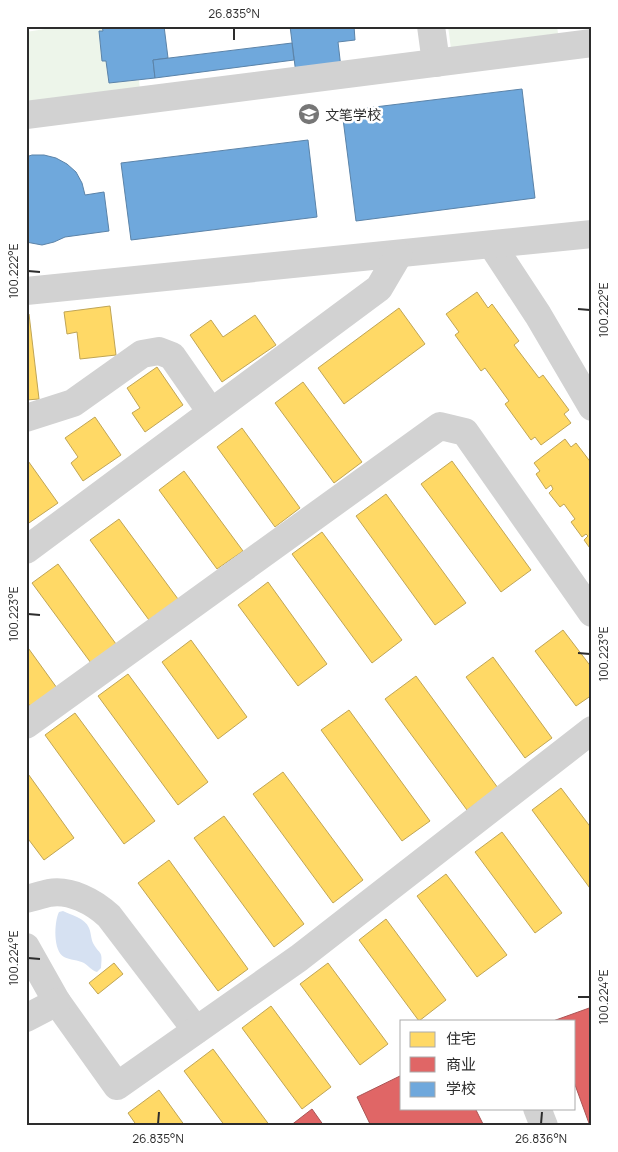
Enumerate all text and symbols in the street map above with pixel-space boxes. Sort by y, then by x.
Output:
text: 26.835°N [208,5,260,22]
school or university icon: 文笔学校 [297,102,321,126]
place label: 文笔学校 [325,105,381,124]
text: 100.222°E [5,243,22,299]
text: 100.222°E [595,282,612,338]
text: 100.223°E [5,586,22,641]
text: 100.223°E [595,626,612,681]
text: 100.224°E [5,930,22,986]
text: 100.224°E [595,969,612,1025]
legend [400,1020,576,1110]
text: 住宅 [446,1028,476,1049]
text: 商业 [446,1054,476,1075]
text: 学校 [446,1078,476,1099]
text: 26.835°N [132,1130,184,1147]
text: 26.836°N [515,1130,567,1147]

